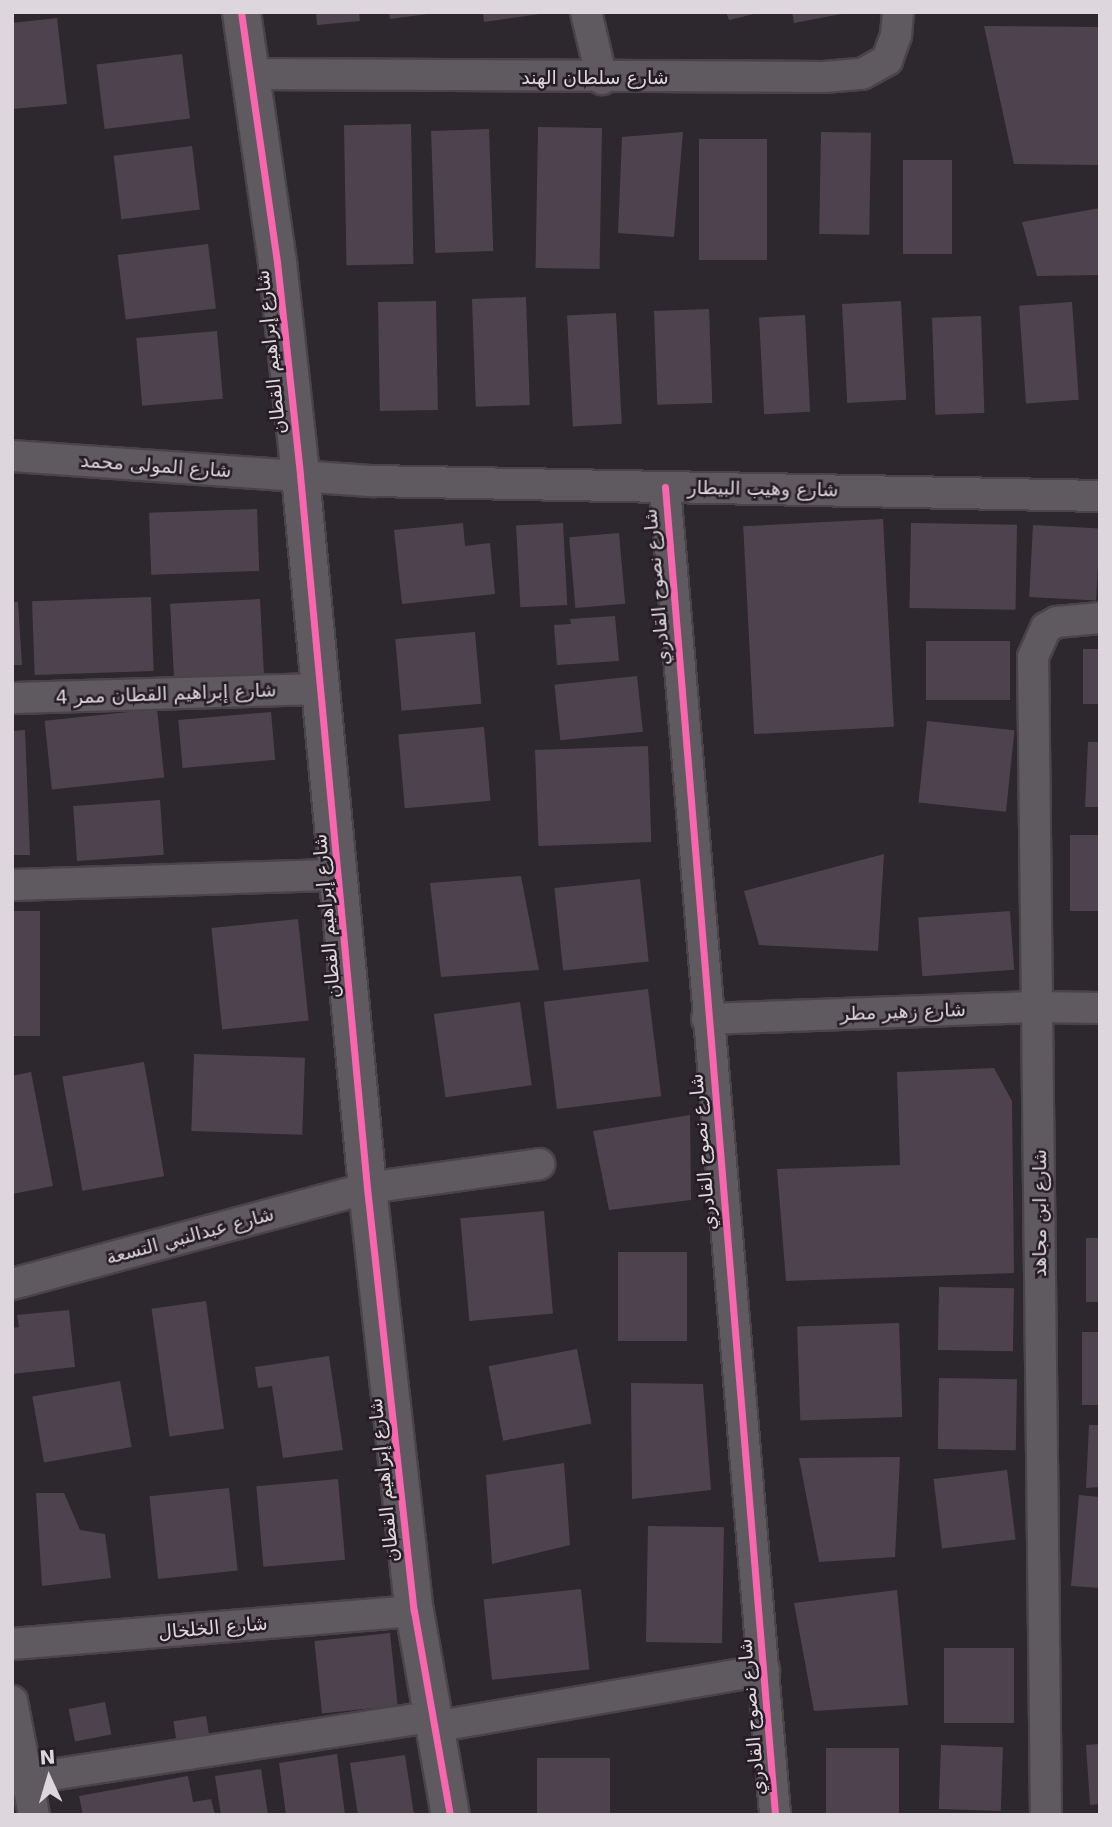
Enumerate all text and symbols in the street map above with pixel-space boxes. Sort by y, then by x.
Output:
street label: شارع سلطان الهند [521,67,669,89]
street label: شارع إبراهيم القطان [251,269,291,435]
street label: شارع المولى محمد [80,449,232,483]
street label: شارع وهيب البيطار [687,476,839,502]
street label: شارع نصوح القادري [639,508,675,666]
street label: شارع إبراهيم القطان ممر 4 [55,679,277,709]
street label: شارع إبراهيم القطان [308,833,346,999]
street label: شارع زهير مطر [840,998,966,1026]
street label: شارع نصوح القادري [685,1073,721,1231]
street label: شارع ابن مجاهد [1029,1149,1051,1277]
street label: شارع عبدالنبي التسعة [104,1203,276,1269]
street label: شارع إبراهيم القطان [364,1397,404,1563]
street label: شارع الخلخال [157,1612,269,1644]
street label: شارع نصوح القادري [734,1638,770,1796]
north arrow [14,1743,84,1813]
text: N [39,1746,56,1769]

